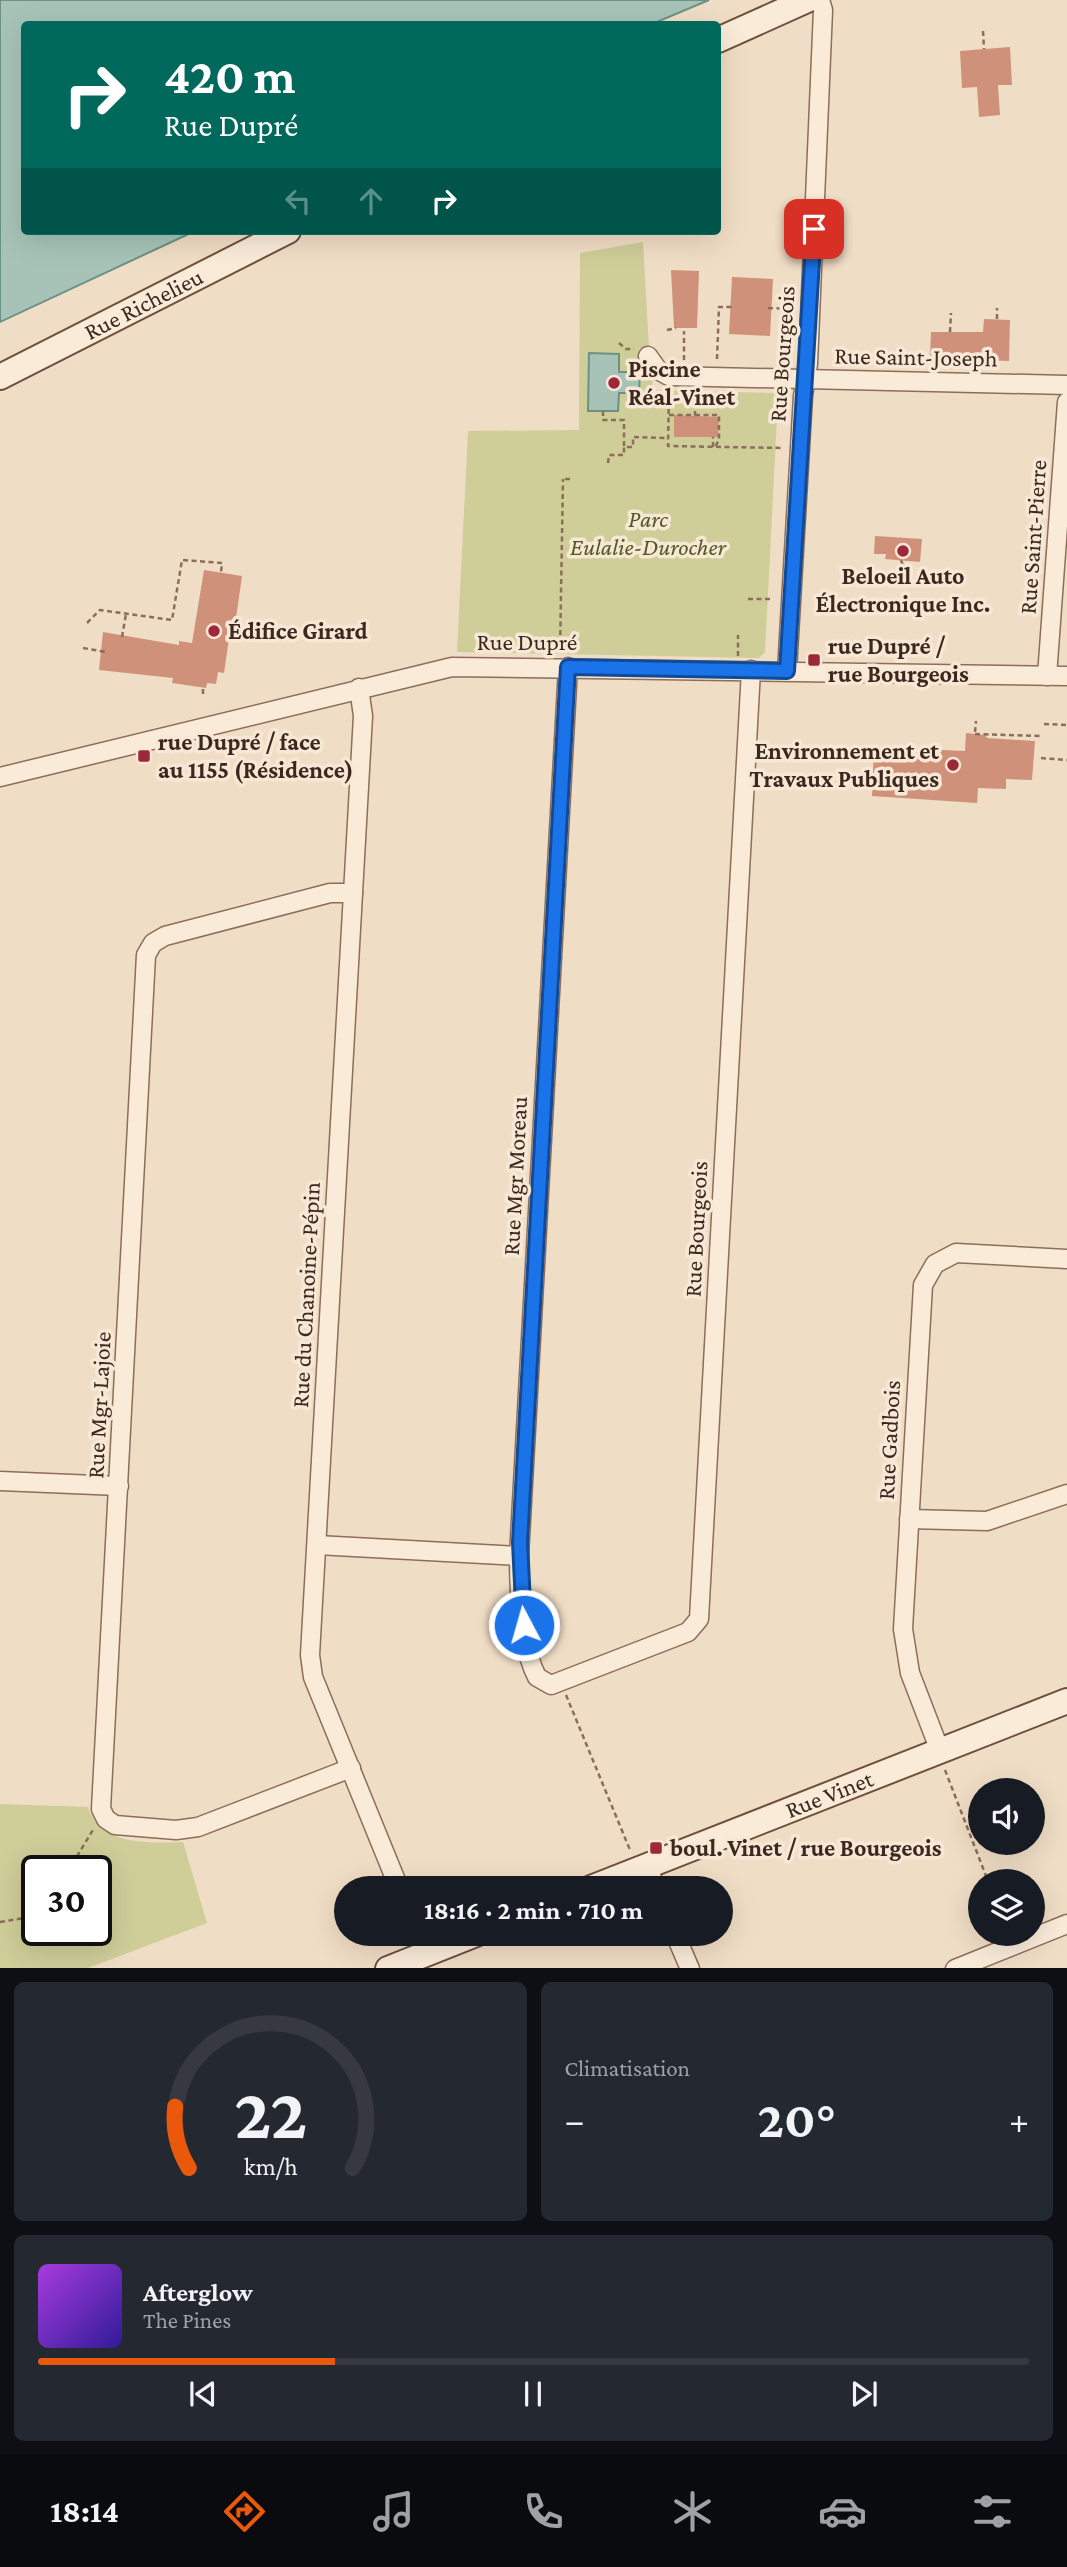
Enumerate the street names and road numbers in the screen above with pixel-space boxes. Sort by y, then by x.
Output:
street label: Rue Richelieu [80,262,207,345]
street label: Rue Bourgeois [763,285,800,423]
street label: Rue Saint-Joseph [834,342,998,371]
street label: Rue Saint-Pierre [1014,459,1051,615]
street label: Rue Dupré [477,628,577,655]
street label: Rue Mgr Moreau [497,1095,532,1256]
street label: Rue Bourgeois [678,1160,713,1298]
street label: Rue du Chanoine-Pépin [286,1181,325,1409]
street label: Rue Mgr-Lajoie [81,1331,116,1479]
street label: Rue Gadbois [872,1380,905,1500]
street label: Rue Vinet [781,1764,878,1823]

